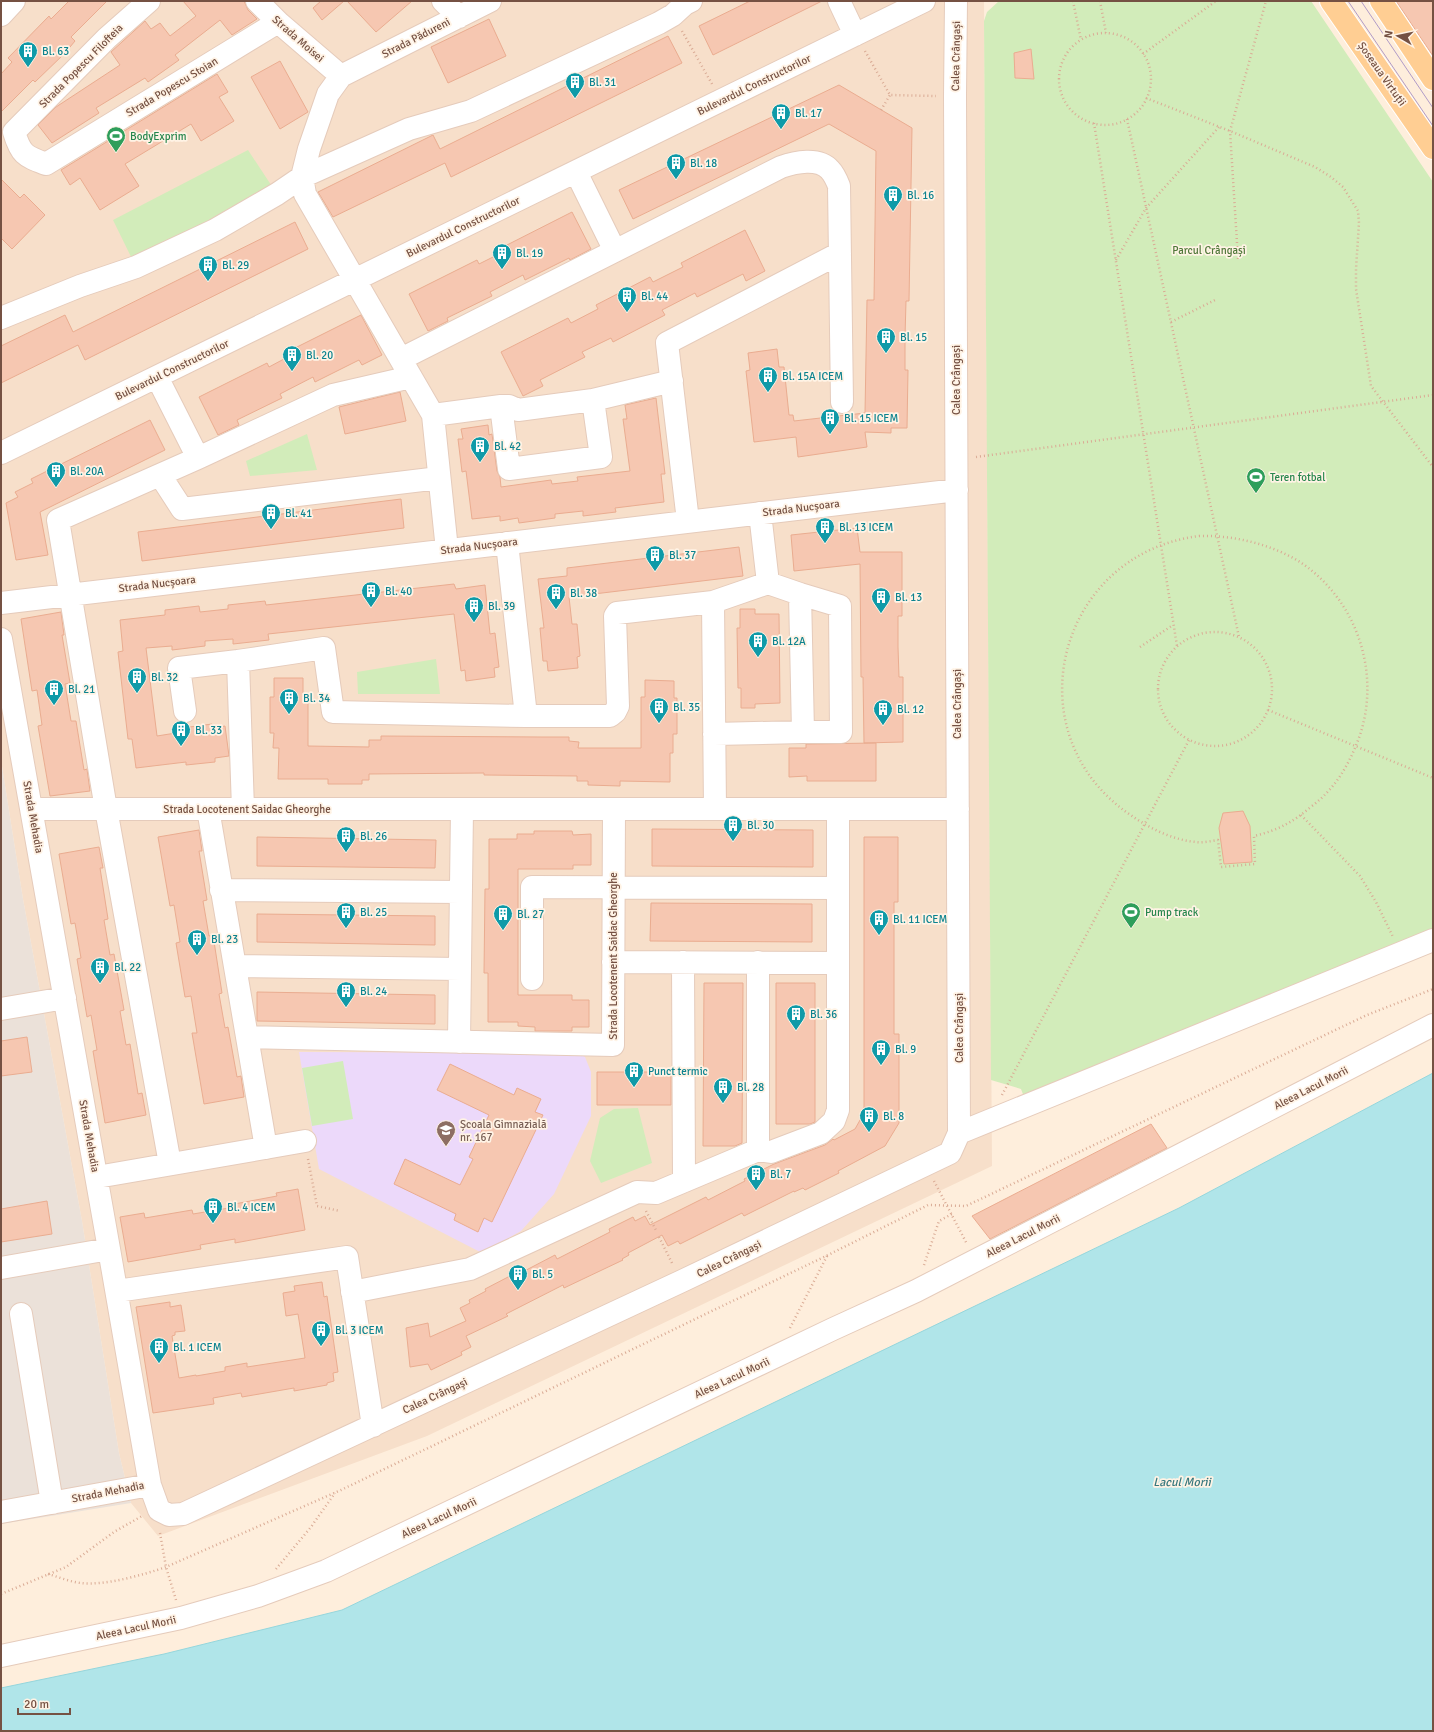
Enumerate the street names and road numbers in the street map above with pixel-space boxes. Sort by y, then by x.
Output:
street label: Strada Moisei [270,13,326,65]
street label: Strada Pădureni [380,15,452,61]
street label: Strada Popescu Filofteia [36,21,126,111]
street label: Calea Crângași [949,21,963,91]
street label: Șoseaua Virtuții [1355,40,1409,108]
street label: Bulevardul Constructorilor [695,52,813,118]
street label: Strada Popescu Stoian [124,54,220,120]
street label: Bulevardul Constructorilor [404,194,522,260]
street label: Bulevardul Constructorilor [113,337,231,403]
street label: Calea Crângași [950,345,963,415]
street label: Strada Nucșoara [762,497,841,519]
street label: Strada Nucșoara [440,535,519,557]
street label: Strada Nucșoara [118,573,197,595]
street label: Calea Crângași [951,669,964,739]
street label: Strada Mehadia [20,780,46,855]
street label: Strada Locotenent Saidac Gheorghe [163,803,331,816]
street label: Strada Locotenent Saidac Gheorghe [607,872,620,1040]
street label: Calea Crângași [953,993,966,1063]
street label: Aleea Lacul Morii [1272,1064,1350,1112]
street label: Strada Mehadia [76,1099,102,1174]
street label: Aleea Lacul Morii [984,1212,1062,1260]
street label: Calea Crângași [695,1238,763,1280]
street label: Aleea Lacul Morii [692,1355,772,1401]
street label: Calea Crângași [400,1375,470,1417]
street label: Strada Mehadia [71,1479,146,1505]
street label: Aleea Lacul Morii [399,1495,479,1541]
street label: Aleea Lacul Morii [95,1613,177,1643]

